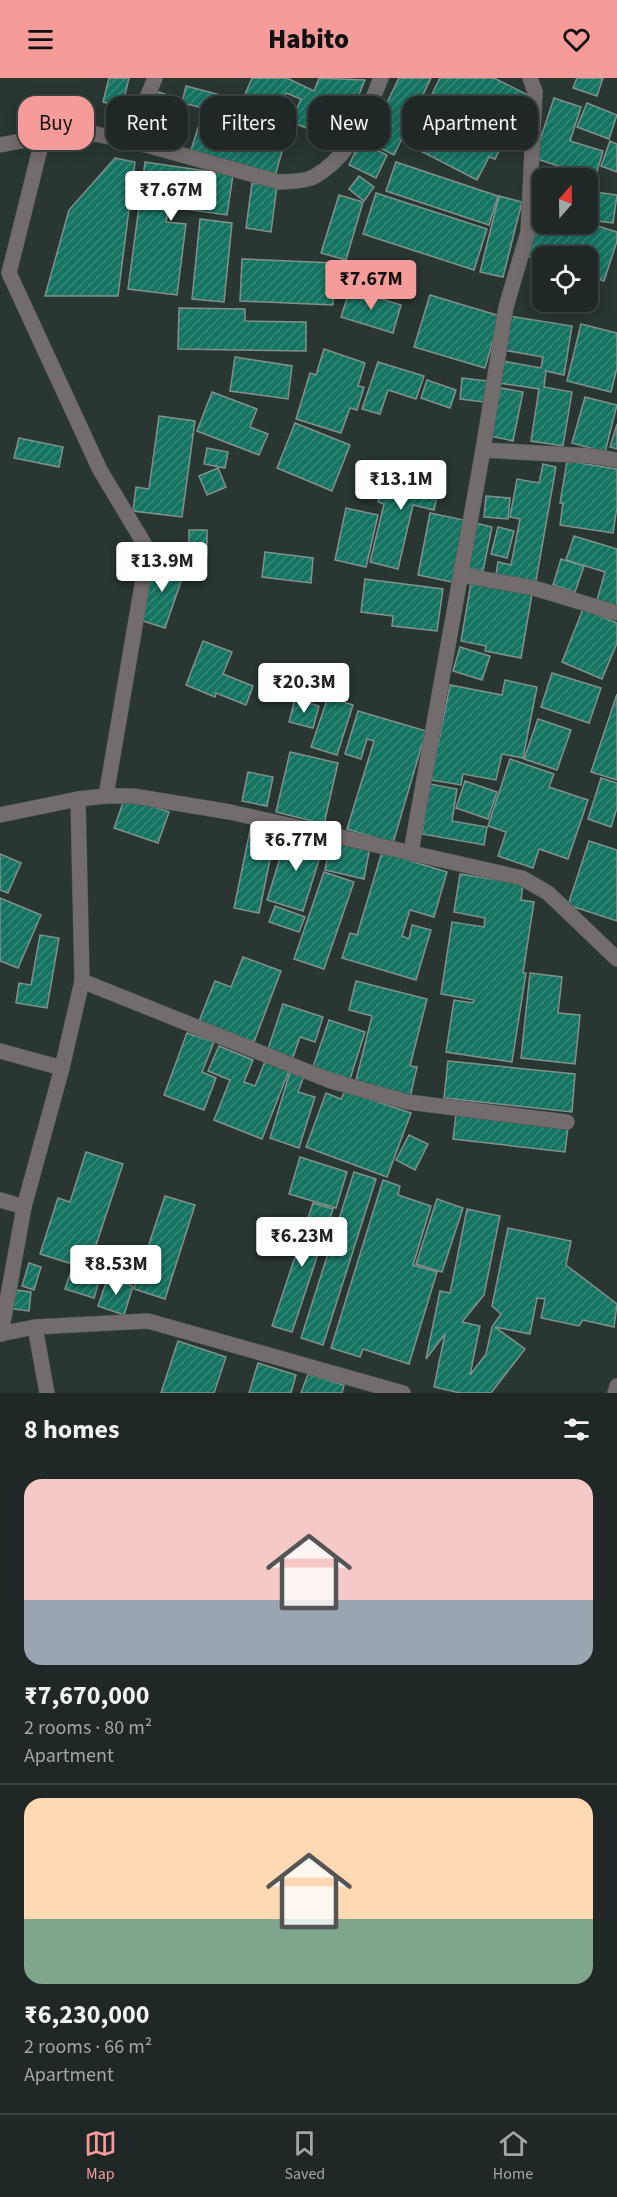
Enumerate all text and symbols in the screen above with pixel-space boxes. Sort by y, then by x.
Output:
text: Habito [268,20,349,59]
icon: menu [24,23,57,56]
icon: heart [560,23,593,56]
chip: Buy [18,96,94,150]
chip: Rent [106,96,188,150]
chip: Filters [200,96,296,150]
chip: New [308,96,390,150]
chip: Apartment [402,96,538,150]
north arrow [532,168,598,234]
map controls [532,168,598,312]
pin: ₹7.67M [122,171,220,222]
text: ₹7.67M [139,176,203,204]
button: locate [532,246,598,312]
pin: ₹7.67M [322,260,420,311]
text: ₹7.67M [339,265,403,293]
pin: ₹13.1M [352,460,450,511]
text: ₹13.1M [369,465,433,493]
pin: ₹13.9M [113,542,211,593]
text: ₹13.9M [130,547,194,575]
pin: ₹20.3M [255,663,353,714]
text: ₹20.3M [272,668,336,696]
pin: ₹6.77M [247,821,345,872]
text: ₹6.77M [264,826,328,854]
pin: ₹6.23M [253,1217,351,1268]
text: ₹6.23M [270,1222,334,1250]
pin: ₹8.53M [67,1245,165,1296]
text: ₹8.53M [84,1250,148,1278]
text: 8 homes [24,1411,119,1448]
icon: filters [560,1413,593,1446]
icon: home [255,1518,363,1626]
text: ₹7,670,000 [24,1677,149,1714]
text: 2 rooms · 80 m² [24,1714,152,1742]
text: Apartment [24,1742,114,1770]
icon: home [255,1837,363,1945]
text: ₹6,230,000 [24,1996,149,2033]
text: 2 rooms · 66 m² [24,2033,152,2061]
text: Apartment [24,2061,114,2089]
tab: Map [84,2127,117,2185]
tab: Saved [284,2127,325,2185]
tab: Home [493,2127,533,2185]

